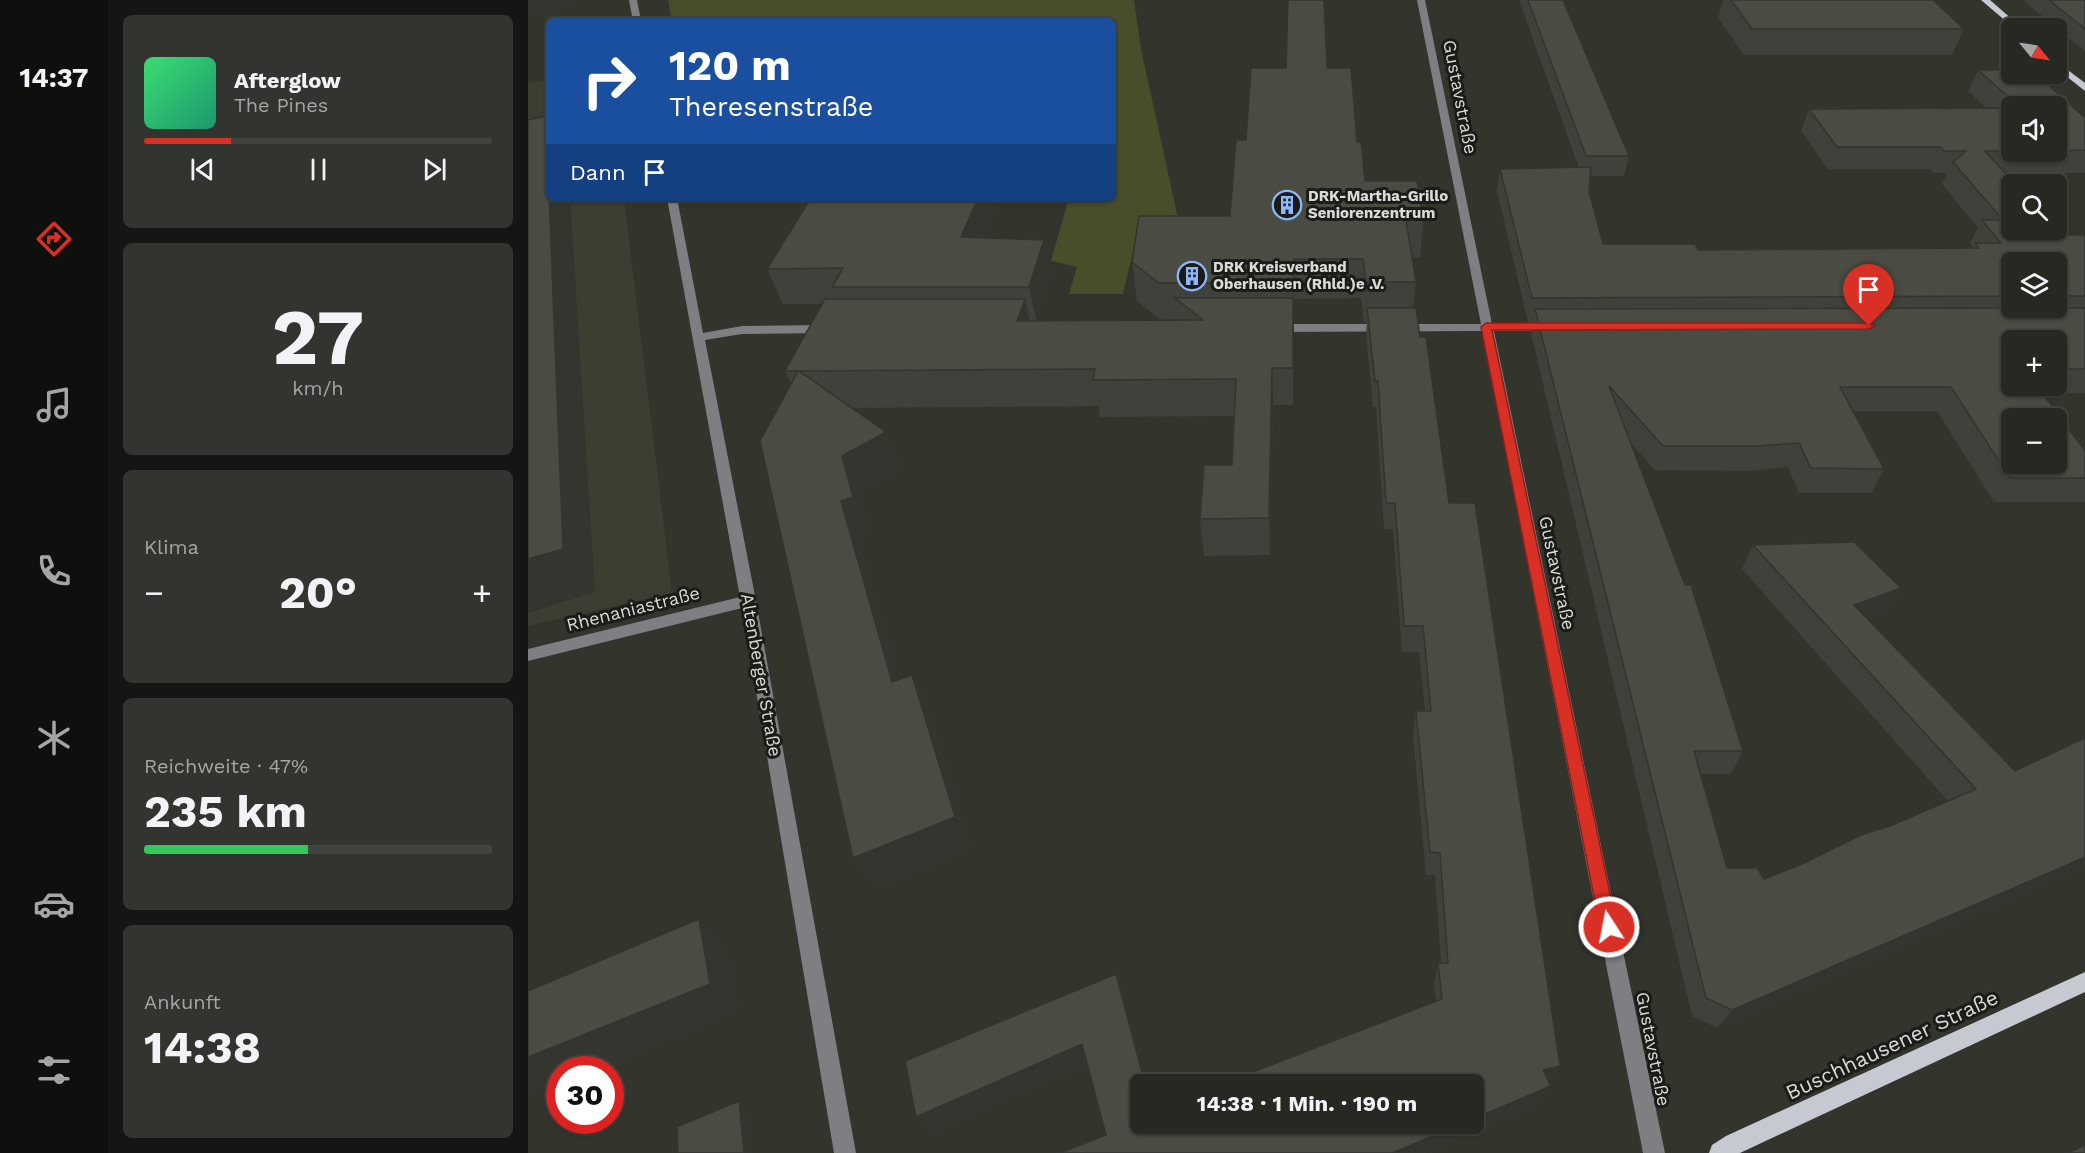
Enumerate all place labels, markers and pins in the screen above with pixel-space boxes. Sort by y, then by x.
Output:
place label: DRK-Martha-Grillo Seniorenzentrum [1308,187,1448,222]
building icon: DRK-Martha-Grillo Seniorenzentrum [1271,189,1303,221]
place label: DRK Kreisverband Oberhausen (Rhld.)e .V. [1213,258,1384,293]
building icon: DRK Kreisverband Oberhausen (Rhld.)e .V. [1176,260,1208,292]
pin [1843,264,1894,326]

